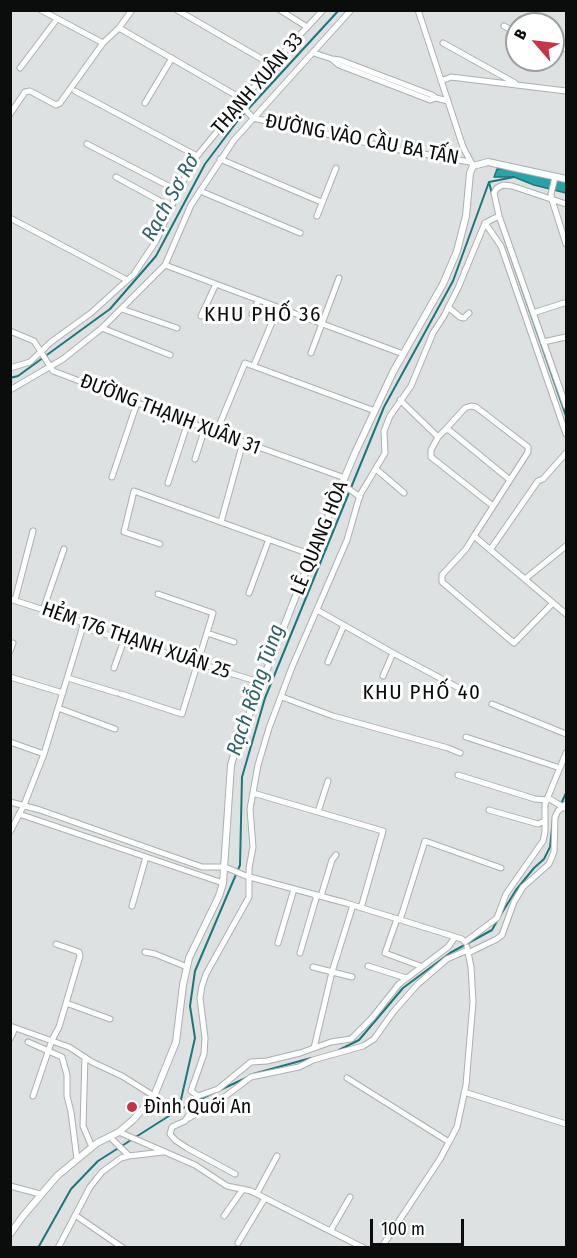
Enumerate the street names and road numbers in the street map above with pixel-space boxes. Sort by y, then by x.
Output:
street label: THẠNH XUÂN 33 [207,28,309,140]
street label: ĐƯỜNG VÀO CẦU BA TẤN [263,109,461,171]
street label: ĐƯỜNG THẠNH XUÂN 31 [76,370,264,460]
street label: LÊ QUANG HÒA [286,477,354,599]
street label: HẺM 176 THẠNH XUÂN 25 [39,597,233,685]

